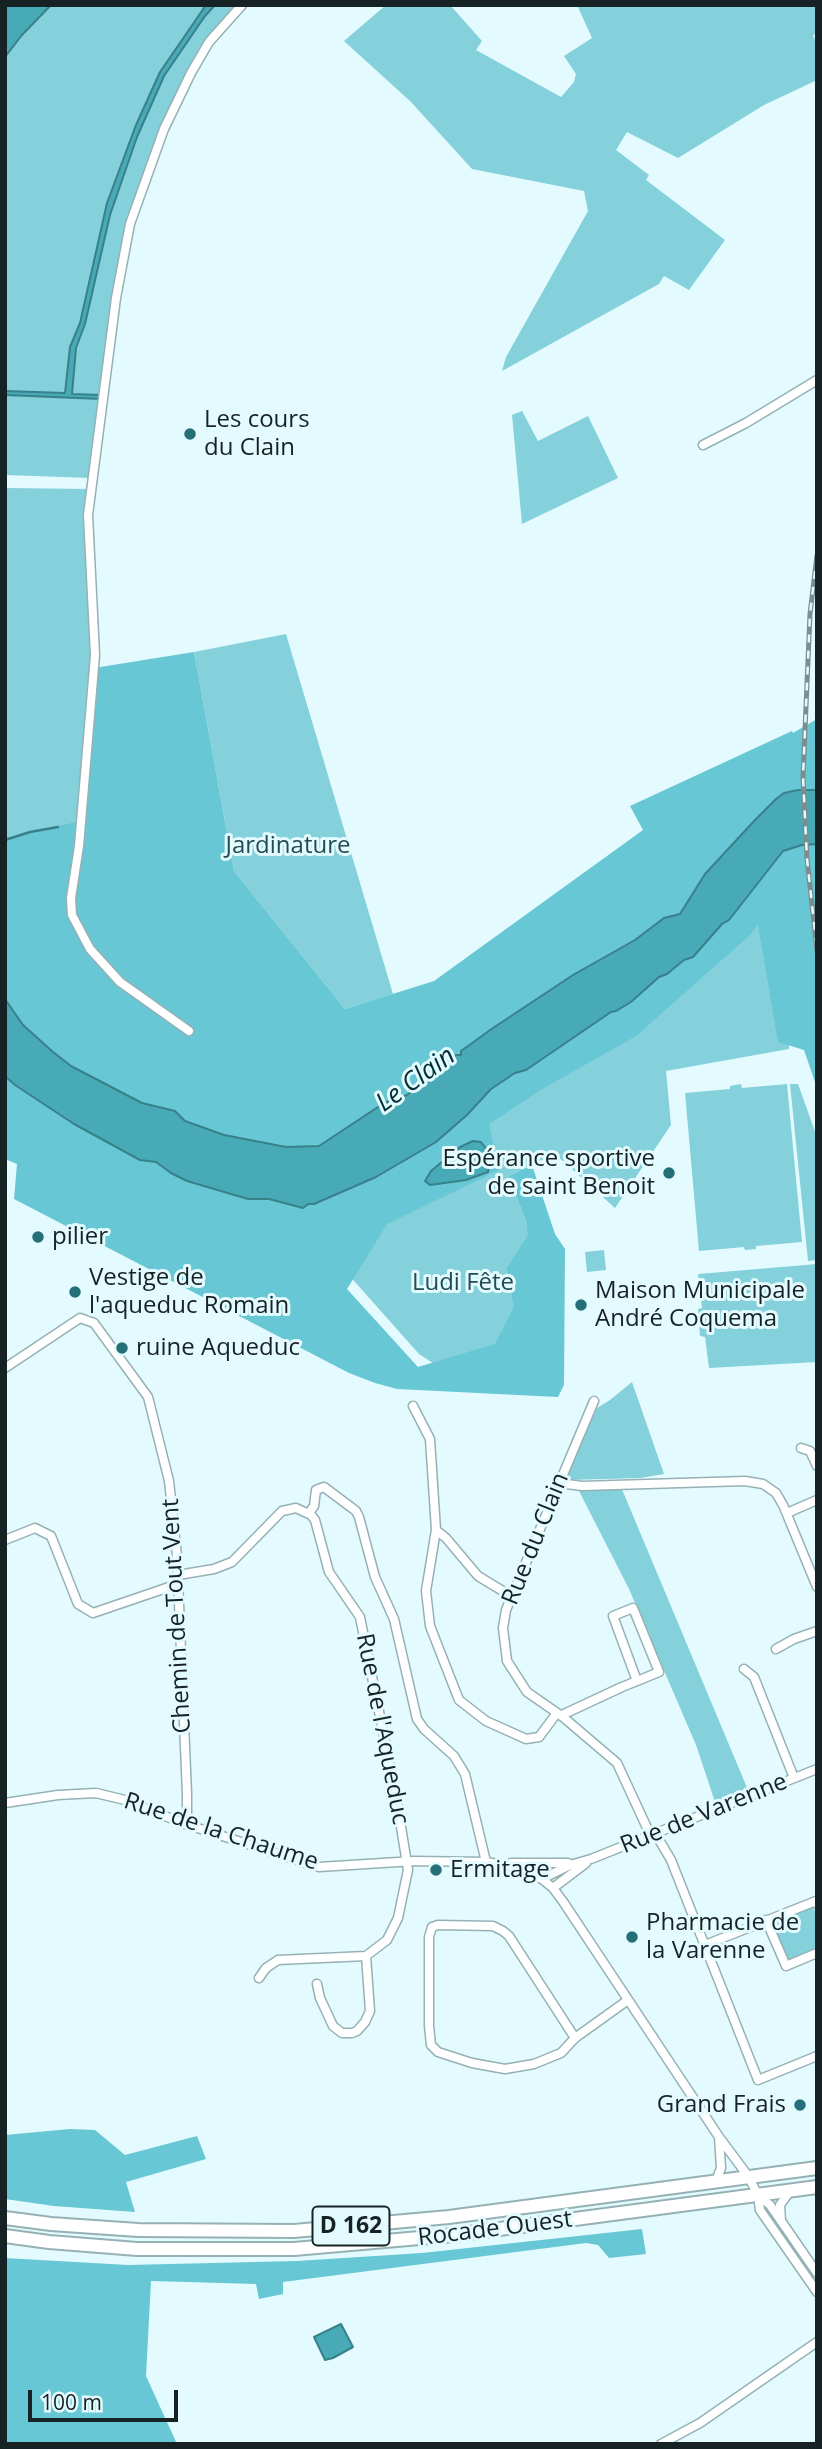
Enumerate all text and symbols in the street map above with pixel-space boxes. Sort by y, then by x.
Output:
place label: Les cours du Clain [204,406,310,462]
marker: Les cours du Clain [182,426,198,442]
park label: Jardinature [226,832,350,860]
water label: Le Clain [370,1041,462,1119]
place label: Espérance sportive de saint Benoit [443,1145,655,1201]
marker: Espérance sportive de saint Benoit [661,1165,677,1181]
place label: pilier [52,1223,108,1251]
marker: pilier [30,1229,46,1245]
place label: Vestige de l'aqueduc Romain [89,1264,289,1320]
park label: Ludi Fête [412,1269,514,1297]
place label: Maison Municipale André Coquema [595,1277,805,1333]
marker: Vestige de l'aqueduc Romain [67,1284,83,1300]
marker: Maison Municipale André Coquema [573,1297,589,1313]
place label: ruine Aqueduc [136,1334,300,1362]
marker: ruine Aqueduc [114,1340,130,1356]
street label: Rue du Clain [496,1469,576,1609]
street label: Chemin de Tout Vent [156,1498,198,1734]
street label: Rue de l'Aqueduc [349,1631,415,1827]
street label: Rue de Varenne [616,1767,792,1861]
street label: Rue de la Chaume [120,1787,322,1877]
place label: Ermitage [450,1856,550,1884]
marker: Ermitage [428,1862,444,1878]
place label: Pharmacie de la Varenne [646,1909,799,1965]
marker: Pharmacie de la Varenne [624,1929,640,1945]
place label: Grand Frais [657,2091,786,2119]
marker: Grand Frais [792,2097,808,2113]
street label: Rocade Ouest [416,2205,574,2253]
road number: D 162 [312,2206,390,2246]
scale bar [32,2376,182,2420]
text: 100 m [41,2388,102,2416]

